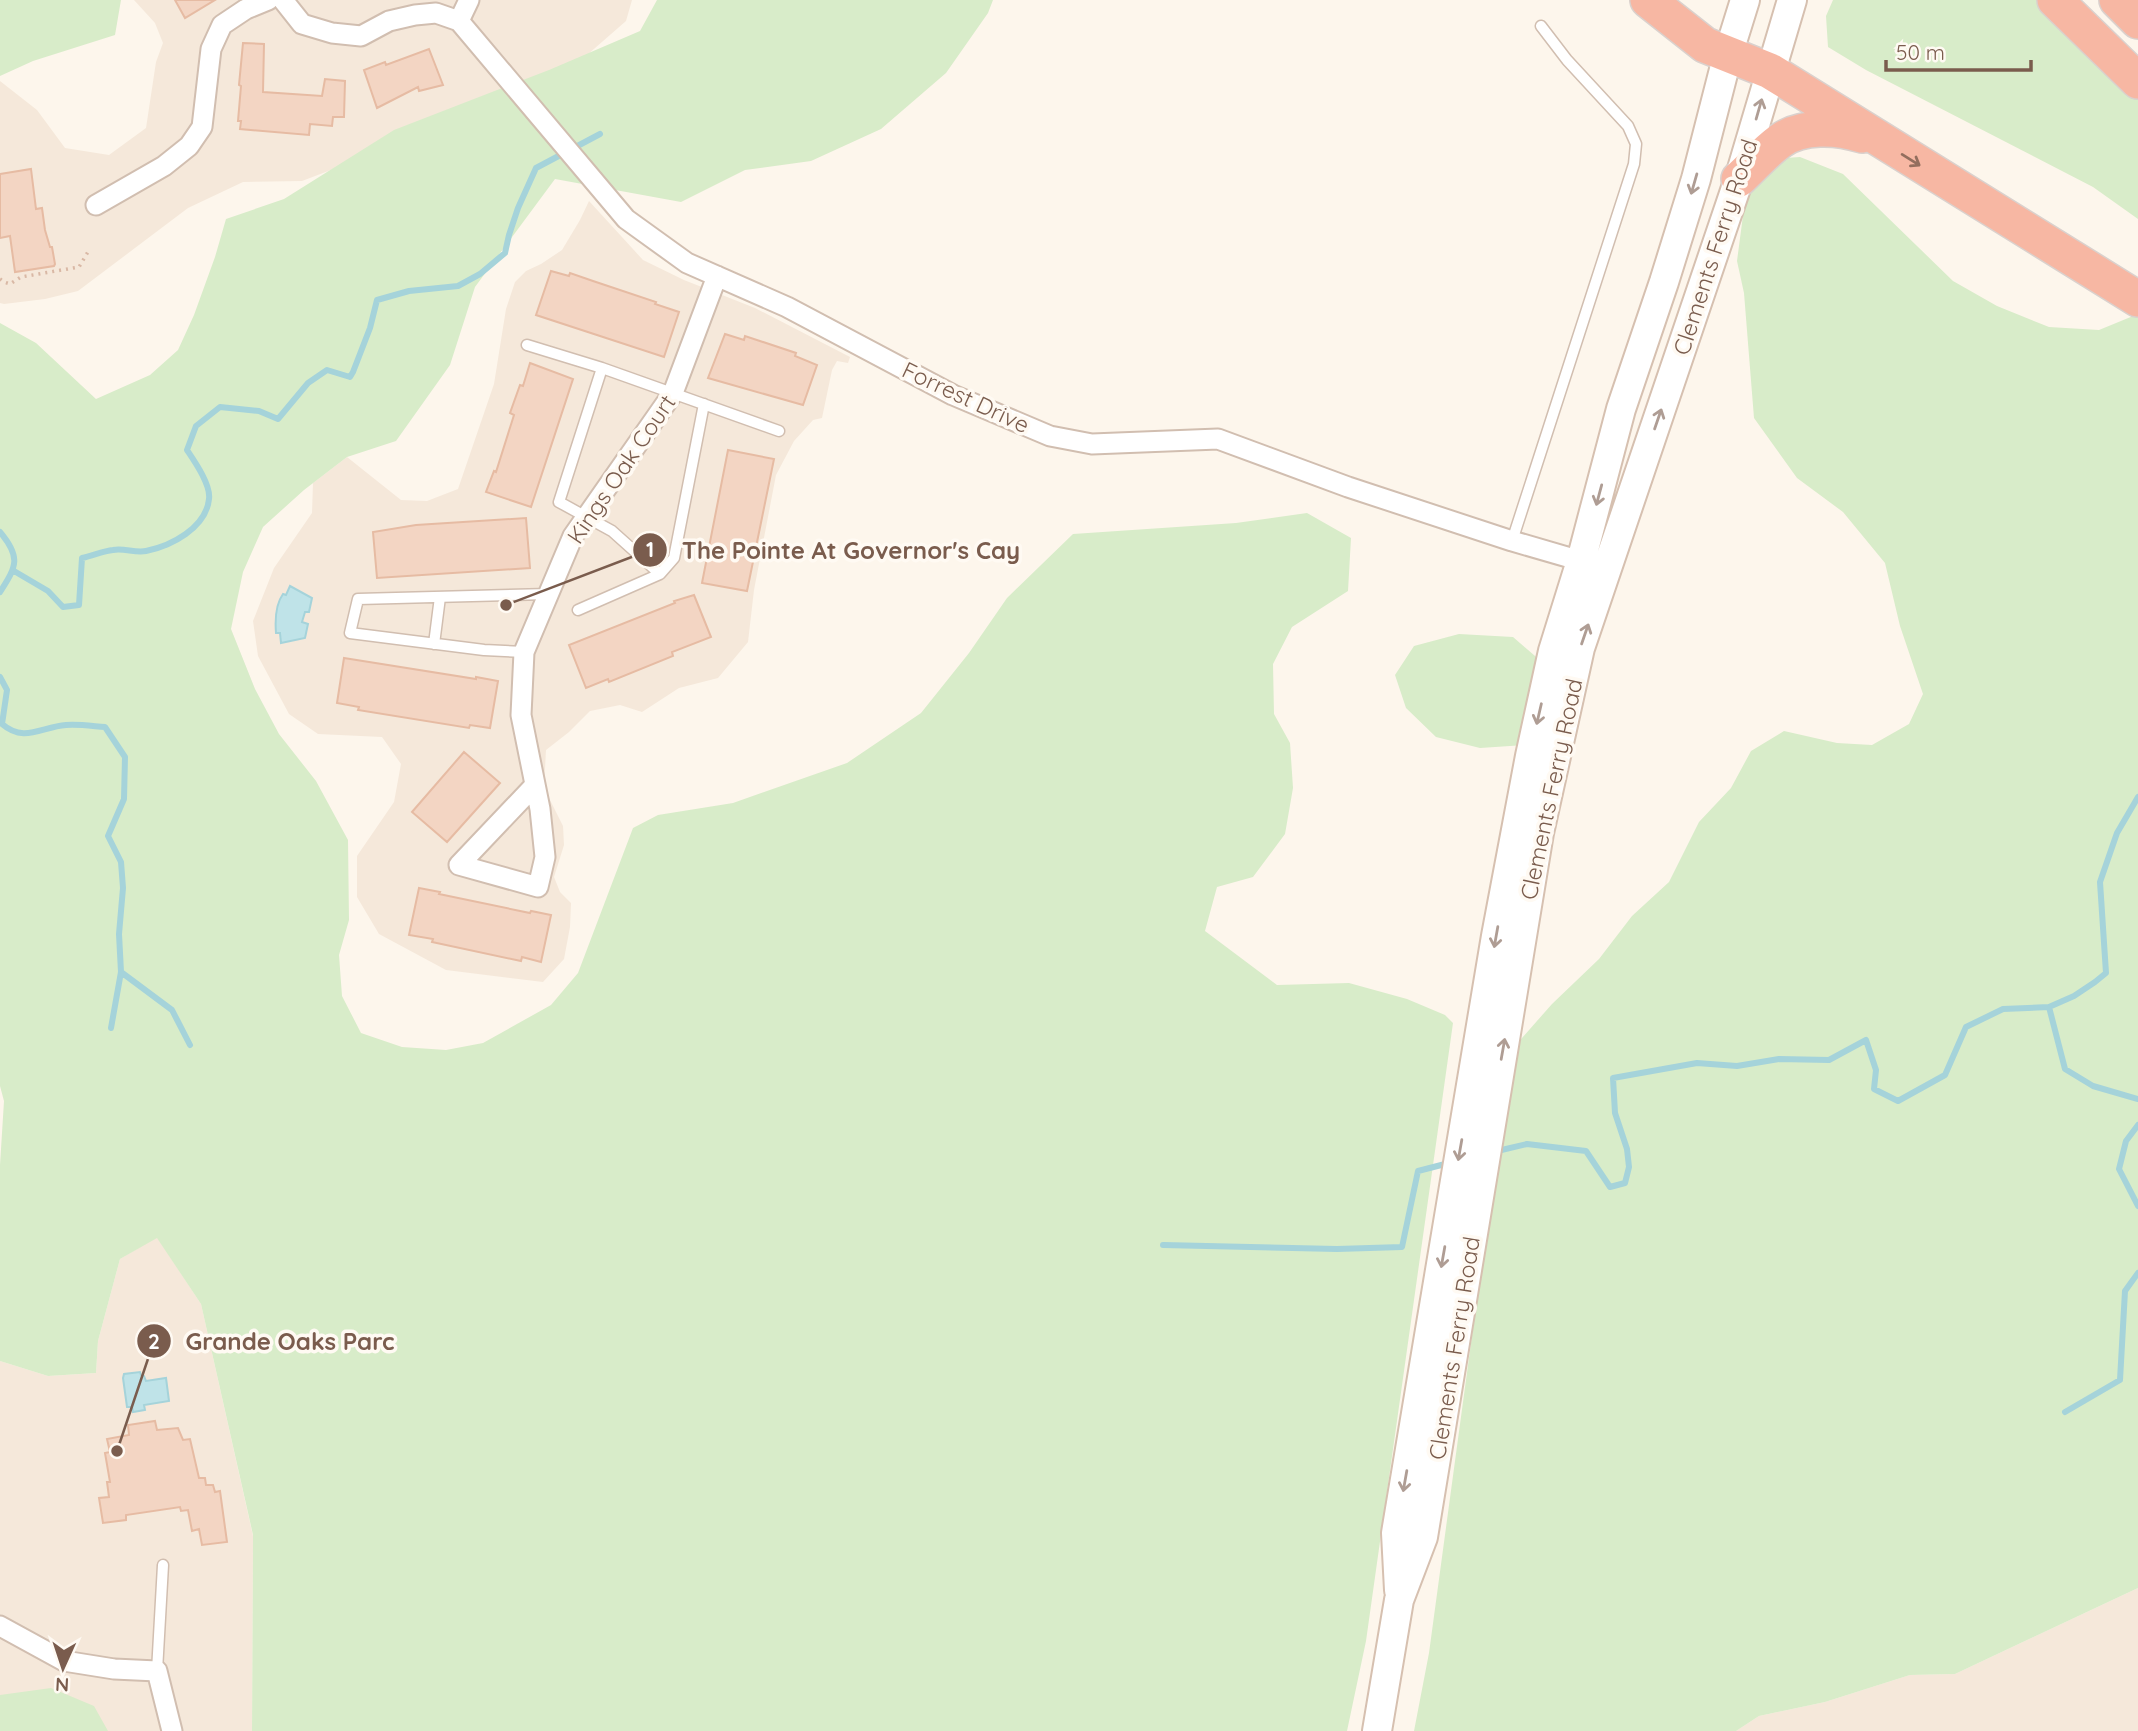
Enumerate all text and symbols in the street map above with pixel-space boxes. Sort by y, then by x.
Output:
scale bar [1886,28,2031,72]
text: 50 m [1896,39,1945,65]
one-way arrow [1753,98,1766,121]
street label: Clements Ferry Road [1666,135,1764,359]
one-way arrow [1900,153,1920,167]
one-way arrow [1687,172,1700,194]
street label: Forrest Drive [898,355,1034,439]
street label: Kings Oak Court [560,389,682,549]
one-way arrow [1653,408,1665,430]
one-way arrow [1592,483,1605,506]
callout: The Pointe At Governor's Cay [633,528,1034,573]
text: The Pointe At Governor's Cay [682,535,1020,565]
text: 1 [646,536,654,562]
one-way arrow [1580,623,1592,645]
street label: Clements Ferry Road [1513,676,1589,902]
one-way arrow [1532,702,1546,725]
one-way arrow [1489,926,1502,948]
one-way arrow [1497,1038,1510,1061]
one-way arrow [1453,1138,1466,1161]
street label: Clements Ferry Road [1422,1234,1486,1462]
one-way arrow [1436,1245,1449,1267]
callout: Grande Oaks Parc [137,1319,409,1364]
text: Grande Oaks Parc [185,1326,395,1356]
text: 2 [148,1328,160,1354]
one-way arrow [1398,1469,1411,1492]
north arrow [28,1633,98,1703]
text: N [55,1673,70,1697]

